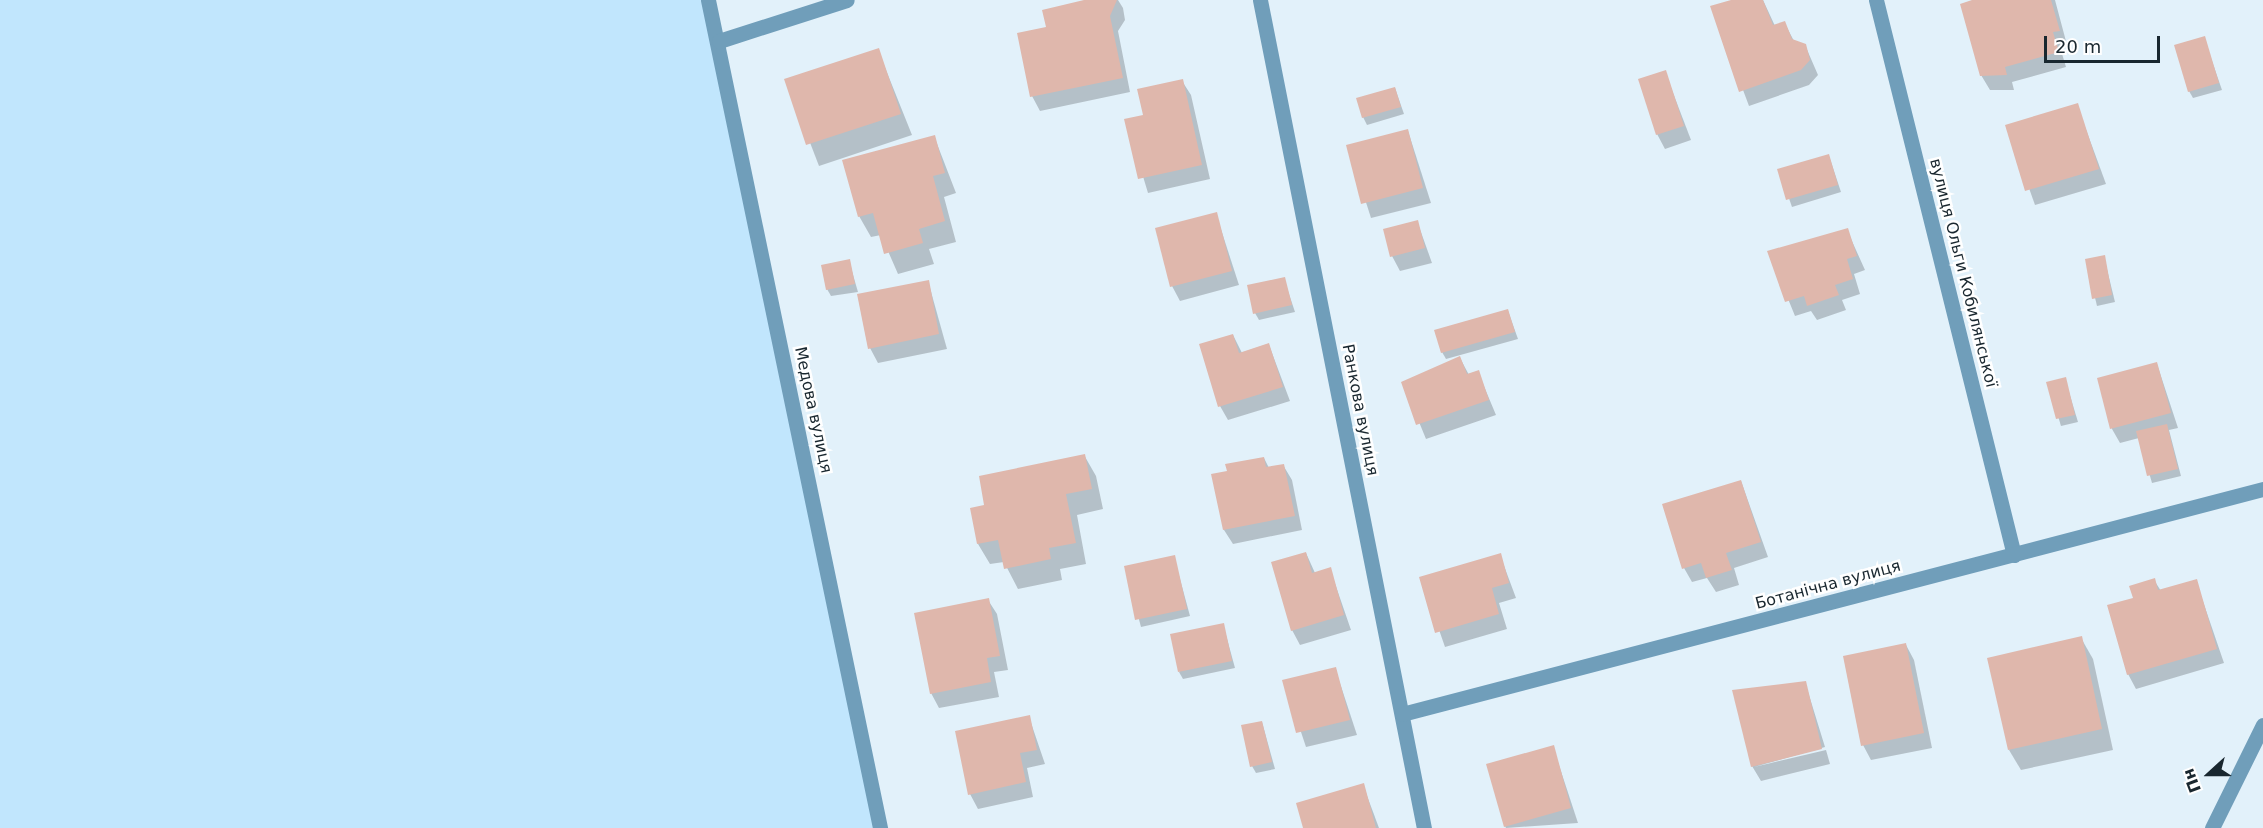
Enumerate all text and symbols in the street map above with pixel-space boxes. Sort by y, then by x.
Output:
scale bar [2047,24,2162,62]
text: 20 m [2055,36,2101,57]
street label: вулиця Ольги Кобилянської [1925,157,2001,389]
street label: Ранкова вулиця [1338,343,1382,477]
street label: Медова вулиця [790,345,836,475]
street label: Ботанічна вулиця [1753,556,1903,614]
north arrow [2179,744,2239,804]
text: Пн [2178,766,2205,795]

